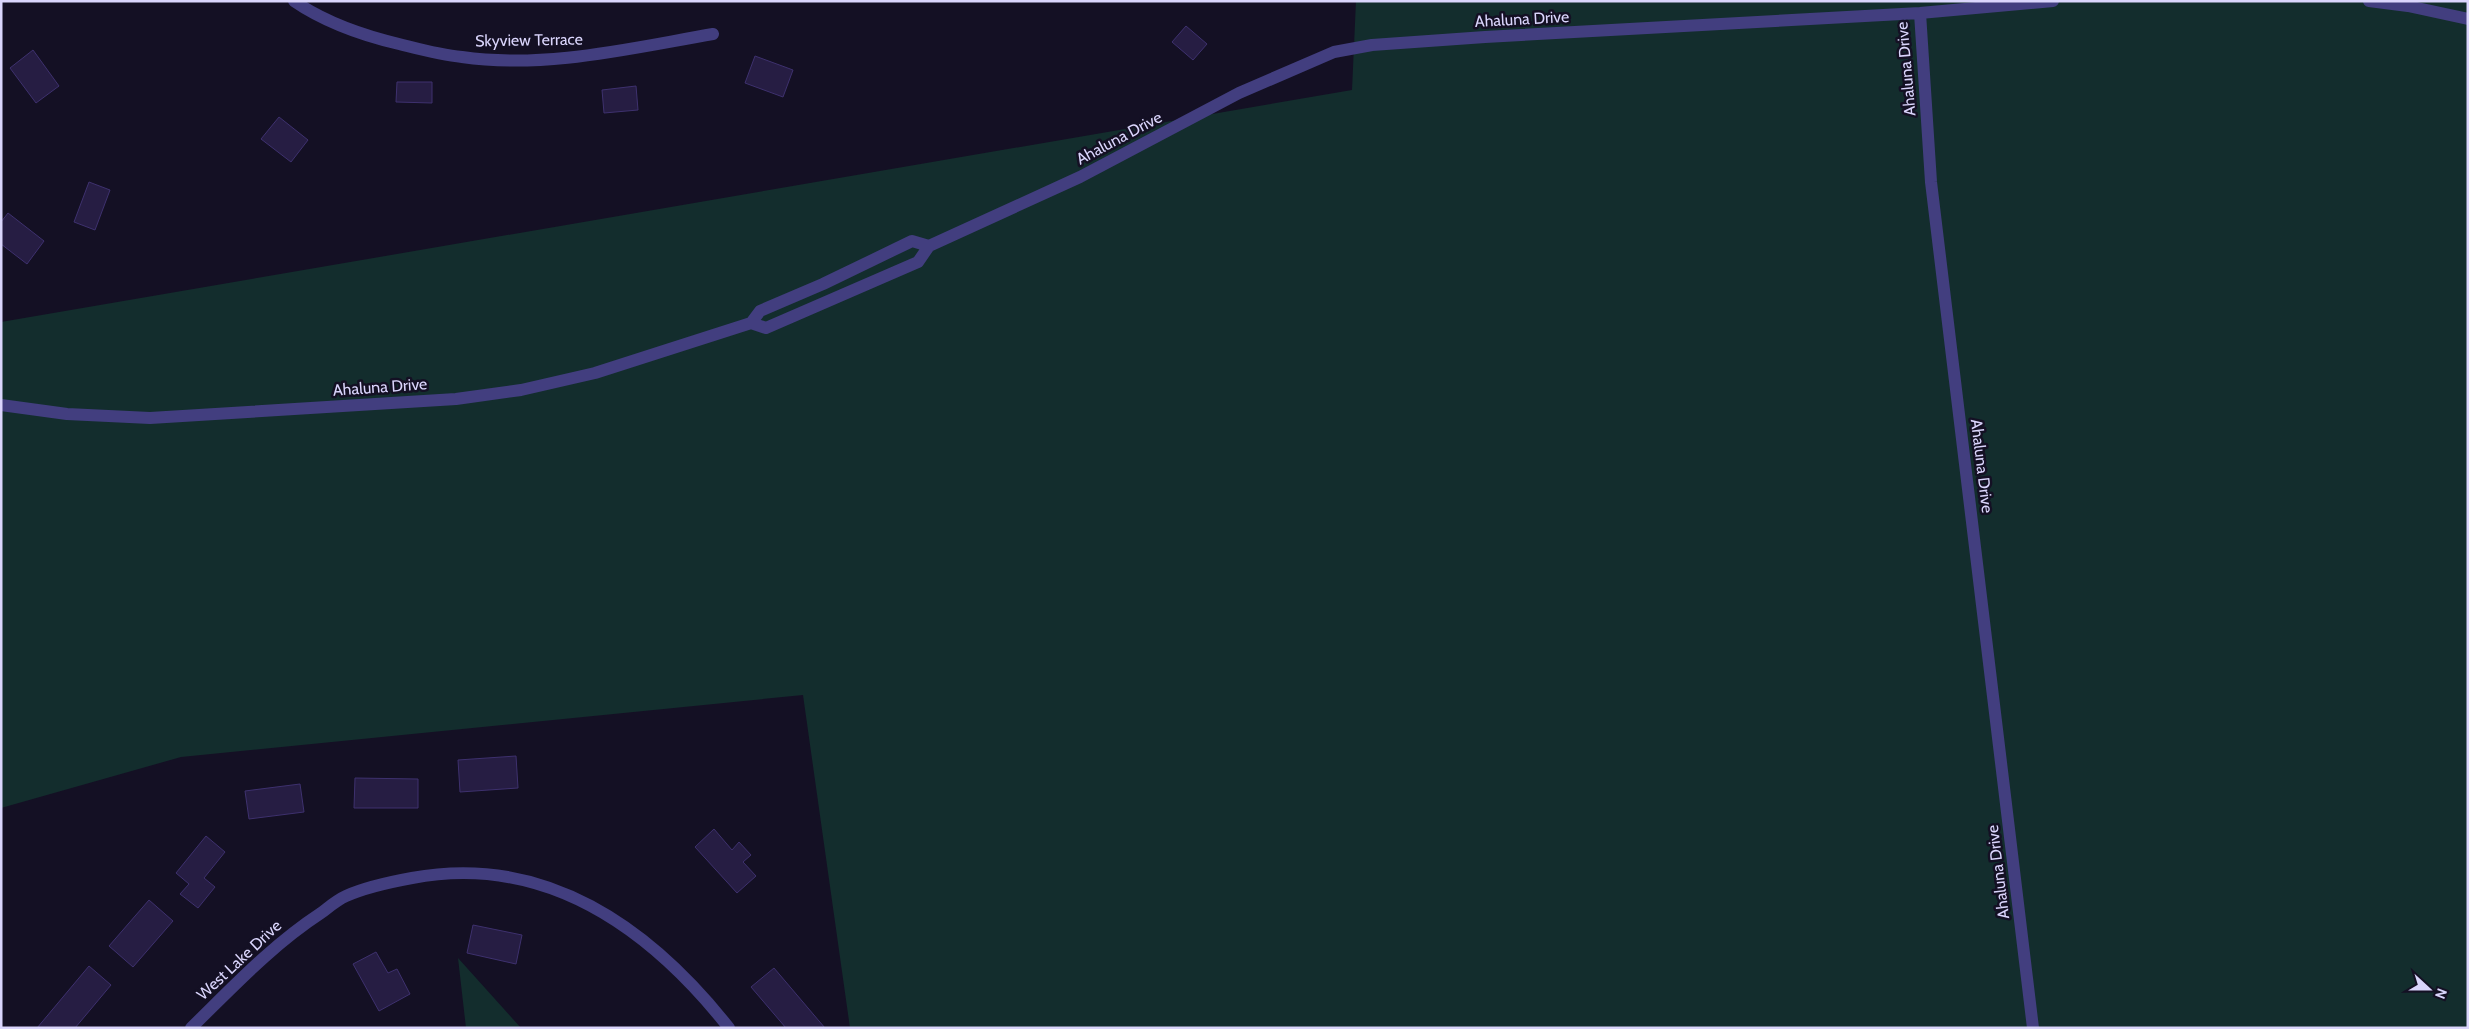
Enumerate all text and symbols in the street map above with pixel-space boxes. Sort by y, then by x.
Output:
street label: Ahaluna Drive [1474,7,1570,31]
street label: Ahaluna Drive [1892,21,1920,117]
street label: Skyview Terrace [475,30,583,50]
street label: Ahaluna Drive [1073,107,1165,169]
street label: Ahaluna Drive [332,374,428,400]
street label: Ahaluna Drive [1967,418,1997,514]
street label: Ahaluna Drive [1983,824,2013,920]
street label: West Lake Drive [193,916,285,1004]
north arrow [2404,964,2454,1014]
text: N [2431,986,2451,1002]

